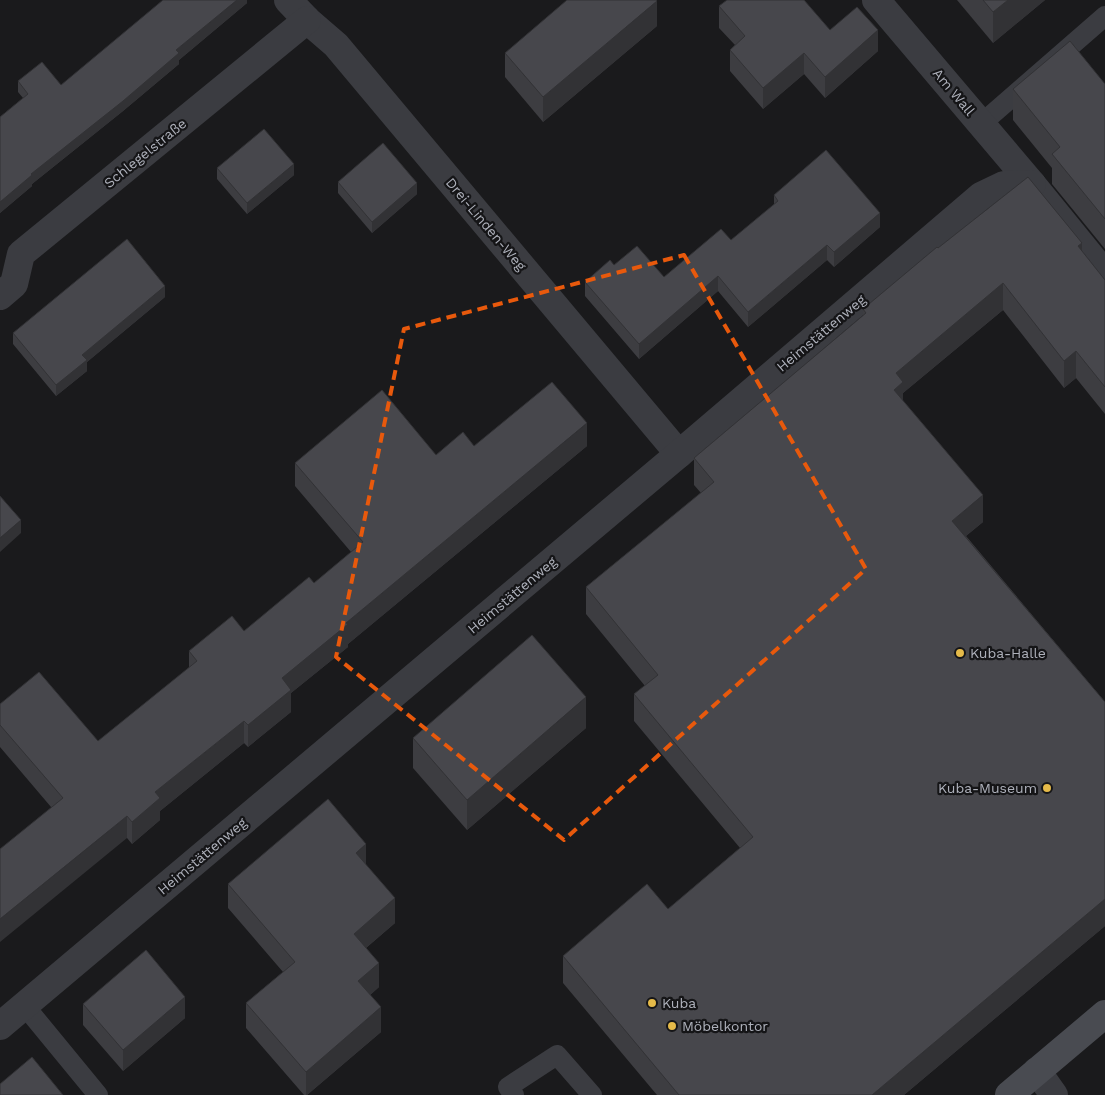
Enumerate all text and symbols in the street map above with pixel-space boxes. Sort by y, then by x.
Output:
street label: Am Wall [930,65,979,119]
street label: Schlegelstraße [101,115,189,191]
street label: Drei-Linden-Weg [443,174,530,274]
street label: Heimstättenweg [773,291,869,375]
street label: Heimstättenweg [464,553,560,637]
place label: Kuba-Halle [970,645,1046,661]
marker: Kuba-Halle [954,647,966,659]
place label: Kuba-Museum [938,780,1037,796]
marker: Kuba-Museum [1041,782,1053,794]
street label: Heimstättenweg [154,814,250,898]
place label: Kuba [662,995,696,1011]
marker: Kuba [646,997,658,1009]
place label: Möbelkontor [682,1018,768,1034]
marker: Möbelkontor [666,1020,678,1032]

